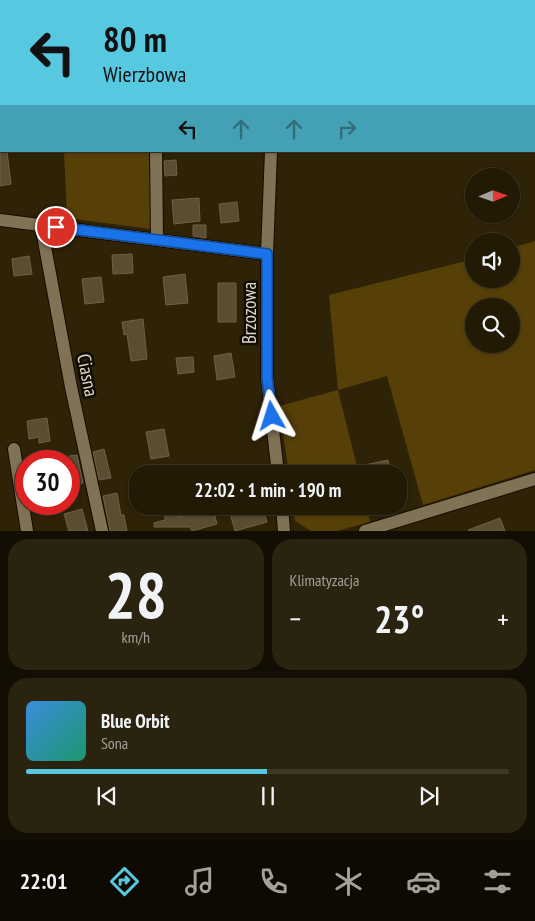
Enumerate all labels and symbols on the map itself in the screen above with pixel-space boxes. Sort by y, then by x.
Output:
north arrow [465,168,520,222]
pin [35,206,77,248]
street label: Brzozowa [237,282,261,344]
street label: Ciasna [72,352,104,398]
position arrow [245,389,297,441]
speed limit sign: 30 [15,450,80,515]

